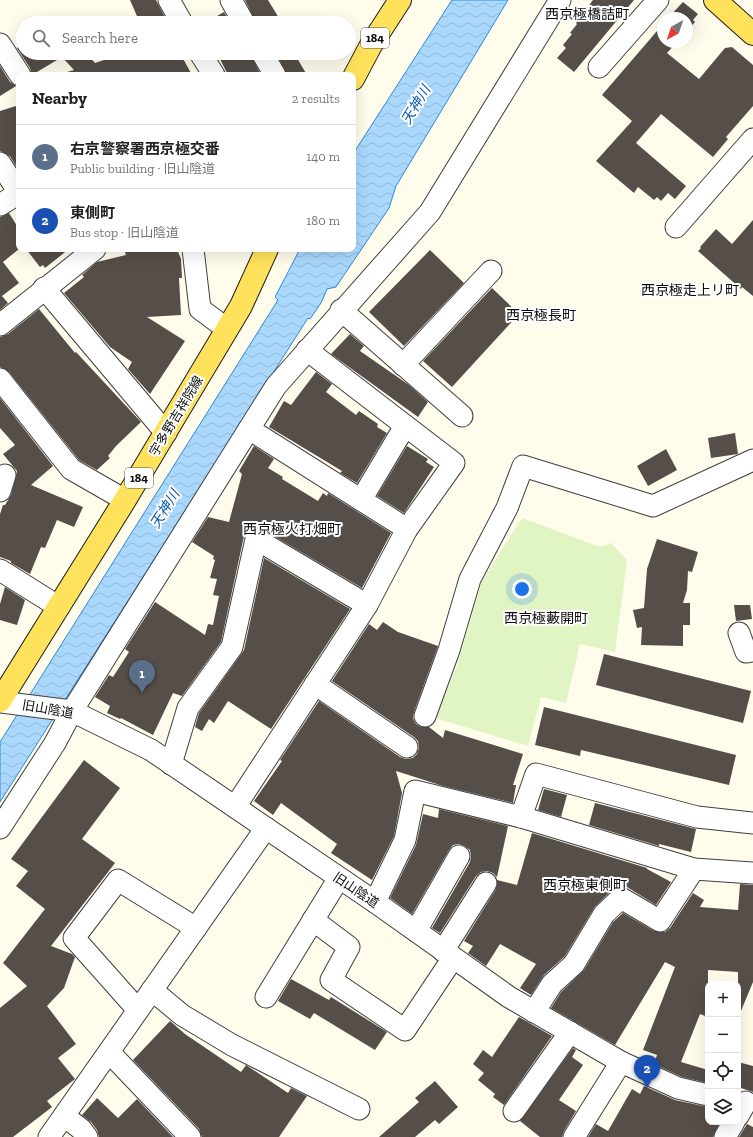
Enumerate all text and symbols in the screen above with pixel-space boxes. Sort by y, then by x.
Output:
district label: 西京極橋詰町 [545,6,629,23]
north arrow [657,12,693,48]
search box [16,16,356,60]
icon: search [30,27,52,49]
road number: 184 [361,28,389,48]
text: Search here [62,29,138,47]
water label: 天神川 [398,81,435,127]
text: Nearby [32,88,87,108]
text: 2 results [292,91,340,106]
text: 右京警察署西京極交番 [70,140,220,158]
text: 1 [42,149,48,164]
text: 140 m [306,149,340,164]
text: Public building · 旧山陰道 [70,161,215,176]
text: 東側町 [70,204,115,222]
text: 2 [42,213,48,228]
text: 180 m [306,213,340,228]
text: Bus stop · 旧山陰道 [70,225,179,240]
district label: 西京極走上リ町 [641,282,739,299]
district label: 西京極長町 [506,307,576,324]
street label: 宇多野吉祥院線 [146,373,206,459]
road number: 184 [125,468,153,488]
water label: 天神川 [147,485,184,531]
district label: 西京極火打畑町 [243,521,341,538]
your location [512,579,532,599]
district label: 西京極藪開町 [504,610,588,627]
pin: 1 [129,660,155,693]
street label: 旧山陰道 [21,697,75,721]
street label: 旧山陰道 [330,869,382,911]
district label: 西京極東側町 [543,877,627,894]
map controls [705,981,741,1125]
button: + [705,981,741,1017]
button: − [705,1017,741,1053]
button: locate [705,1053,741,1089]
pin: 2 [634,1055,660,1088]
button: layers [705,1089,741,1125]

